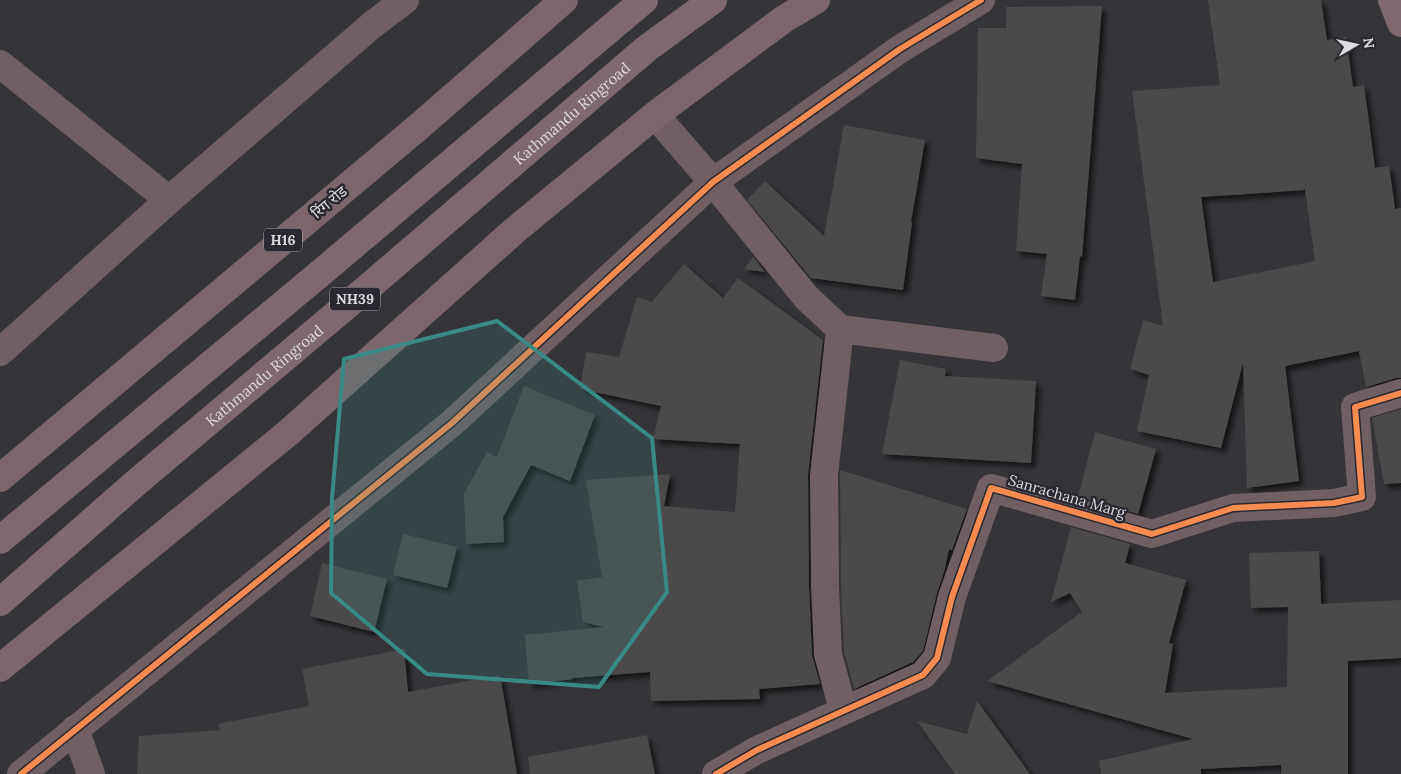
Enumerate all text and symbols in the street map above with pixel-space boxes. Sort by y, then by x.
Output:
north arrow [1331,20,1381,70]
text: N [1359,36,1379,50]
street label: Kathmandu Ringroad [509,58,634,168]
street label: रिंग रोड [307,181,351,222]
road number: H16 [264,228,302,252]
road number: NH39 [330,288,380,310]
street label: Kathmandu Ringroad [201,320,327,430]
street label: Sanrachana Marg [1006,470,1129,522]

